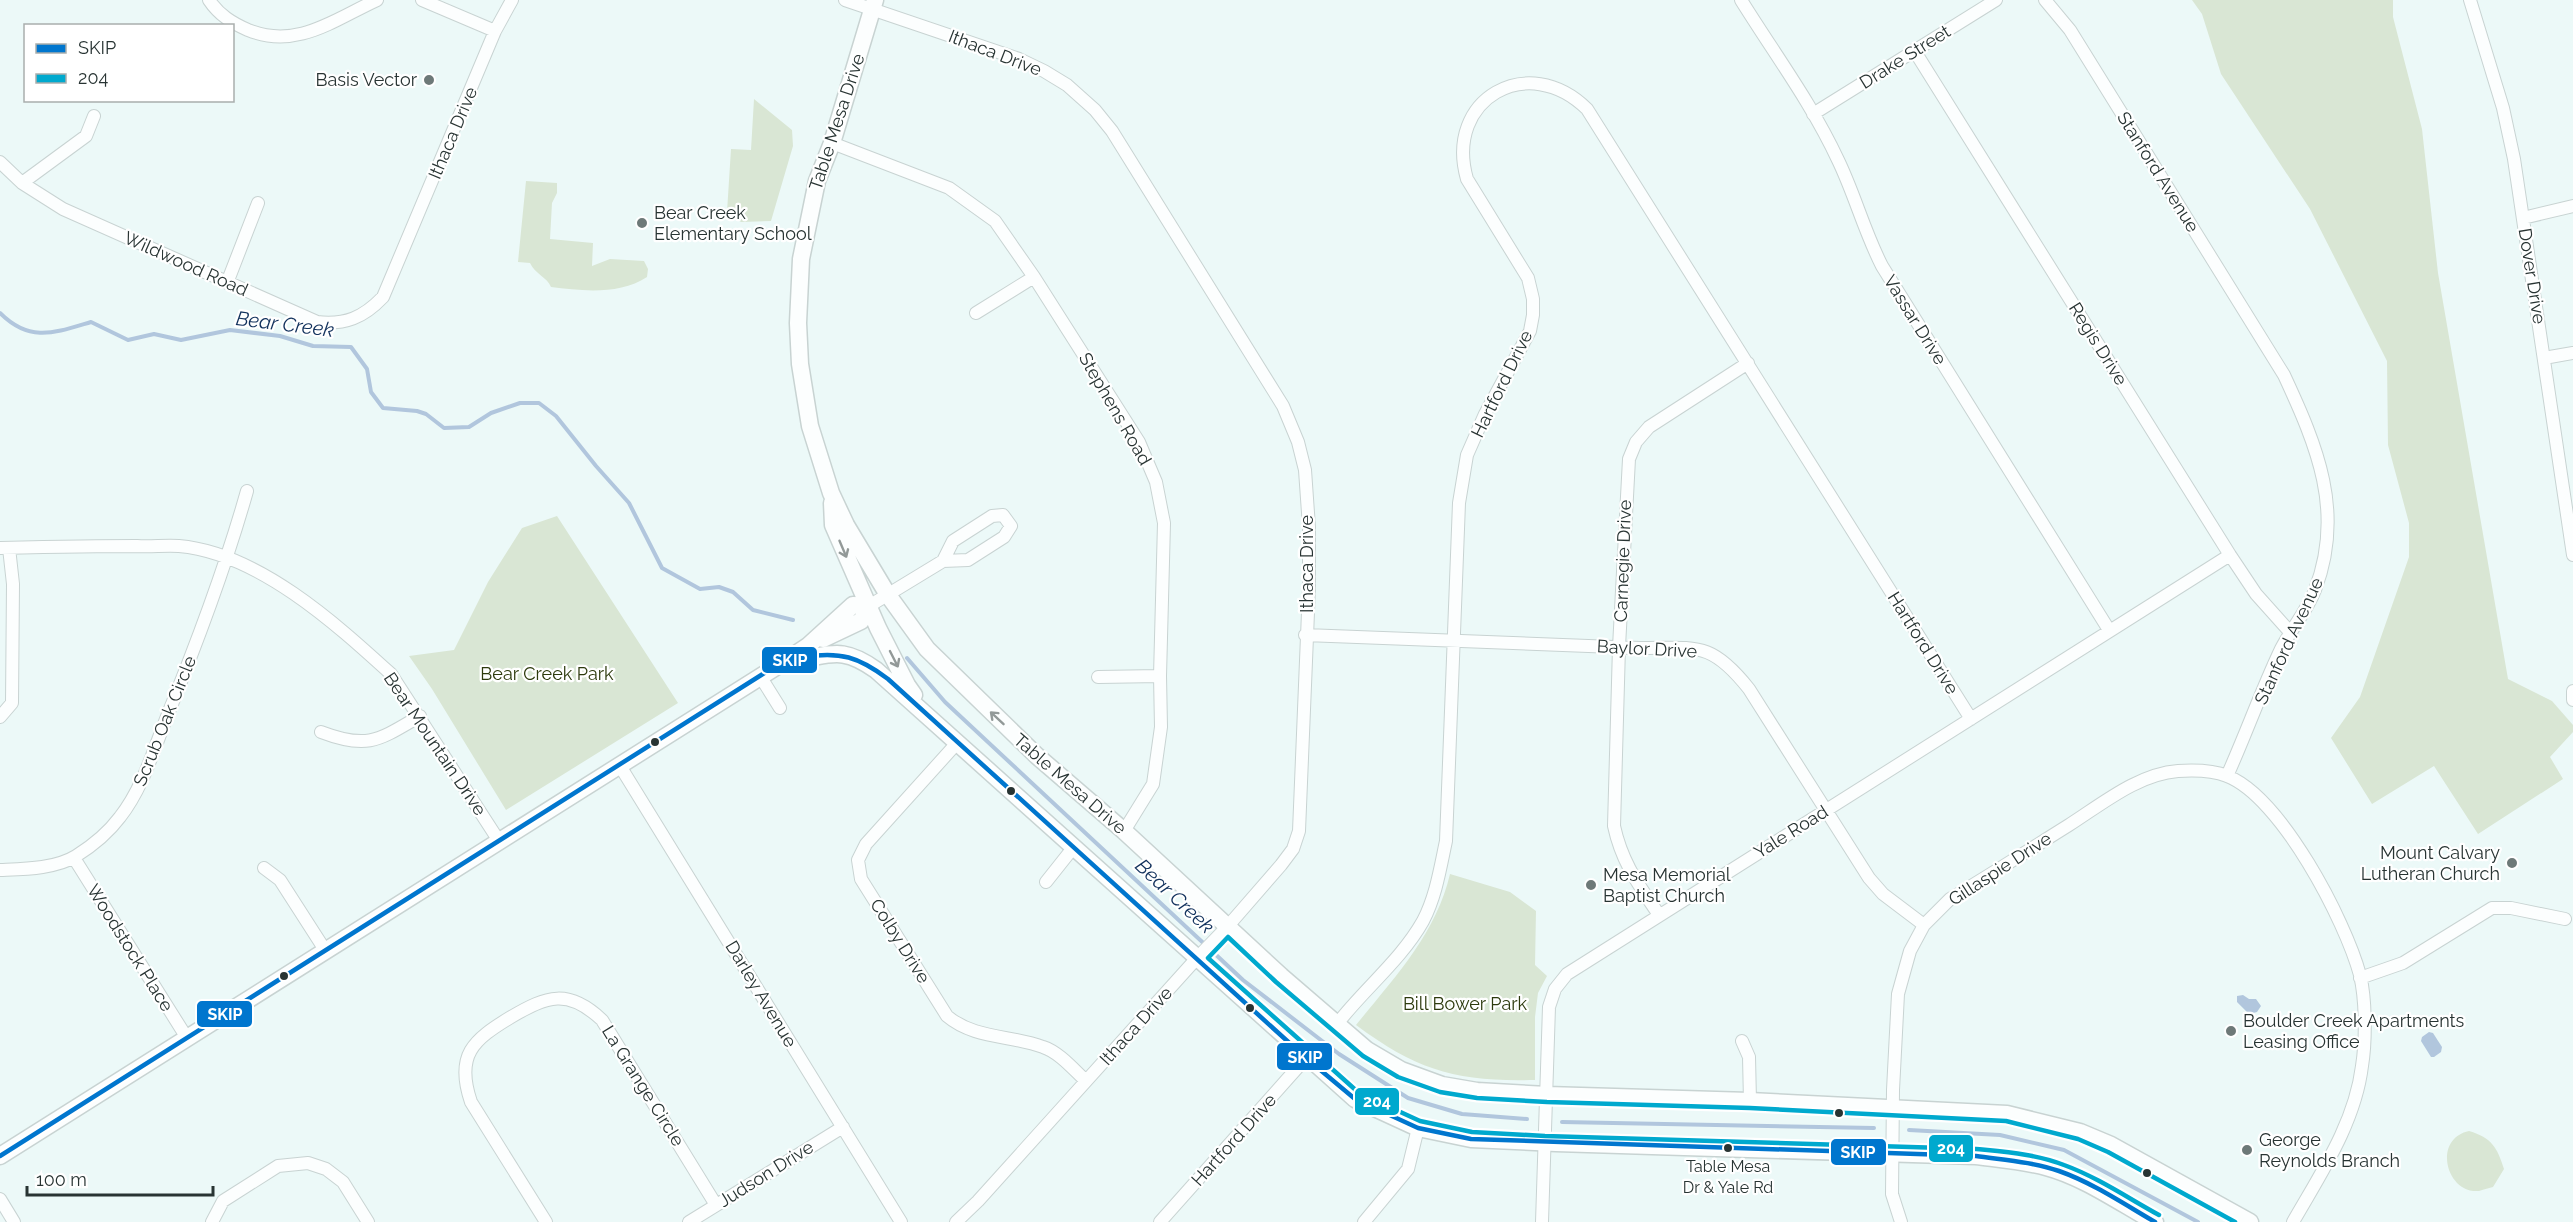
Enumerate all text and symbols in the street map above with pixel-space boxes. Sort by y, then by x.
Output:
street label: Drake Street [1855,20,1954,93]
legend [24,24,234,102]
street label: Ithaca Drive [946,25,1045,80]
text: SKIP [78,37,116,58]
street label: Table Mesa Drive [805,51,869,193]
text: 204 [78,67,108,88]
place label: Basis Vector [316,69,418,90]
marker: Basis Vector [422,73,436,87]
street label: Ithaca Drive [424,83,482,182]
street label: Stanford Avenue [2113,108,2204,236]
place label: Bear Creek Elementary School [654,202,812,244]
marker: Bear Creek Elementary School [635,216,649,230]
street label: Wildwood Road [121,227,251,300]
street label: Dover Drive [2515,227,2550,326]
street label: Vassar Drive [1880,271,1952,369]
street label: Regis Drive [2065,299,2132,389]
water label: Bear Creek [235,306,336,342]
street label: Hartford Drive [1467,326,1537,441]
street label: Stephens Road [1075,349,1156,469]
street label: Carnegie Drive [1610,499,1635,623]
street label: Ithaca Drive [1296,515,1317,613]
one-way arrow [838,540,850,558]
street label: Stanford Avenue [2250,574,2327,708]
street label: Hartford Drive [1884,588,1963,698]
street label: Baylor Drive [1596,635,1698,662]
line badge: SKIP [761,646,818,674]
one-way arrow [888,650,900,668]
text: SKIP [772,651,808,670]
street label: Scrub Oak Circle [129,652,200,789]
park label: Bear Creek Park [480,663,614,684]
street label: Bear Mountain Drive [380,668,491,820]
one-way arrow [990,711,1005,726]
street label: Table Mesa Drive [1010,729,1131,839]
unlabelled marker [649,736,661,748]
unlabelled marker [1005,785,1017,797]
street label: Yale Road [1750,801,1832,863]
street label: Gillaspie Drive [1944,827,2055,910]
place label: Mount Calvary Lutheran Church [2361,842,2500,884]
water label: Bear Creek [1131,854,1219,939]
marker: Mount Calvary Lutheran Church [2505,856,2519,870]
place label: Mesa Memorial Baptist Church [1603,864,1731,906]
marker: Mesa Memorial Baptist Church [1584,878,1598,892]
street label: Woodstock Place [83,880,178,1015]
street label: Colby Drive [866,895,935,987]
street label: Darley Avenue [721,937,802,1051]
unlabelled marker [278,970,290,982]
street label: Ithaca Drive [1095,982,1176,1069]
park label: Bill Bower Park [1403,993,1528,1014]
line badge: SKIP [196,1000,253,1028]
unlabelled marker [1244,1002,1256,1014]
text: SKIP [207,1005,243,1024]
place label: Boulder Creek Apartments Leasing Office [2243,1010,2465,1052]
street label: La Grange Circle [598,1022,689,1150]
marker: Boulder Creek Apartments Leasing Office [2224,1024,2238,1038]
line badge: SKIP [1276,1042,1333,1071]
text: SKIP [1287,1048,1323,1067]
line badge: 204 [1354,1087,1400,1116]
street label: Hartford Drive [1187,1089,1281,1190]
text: 204 [1363,1092,1391,1111]
unlabelled marker [1833,1107,1845,1119]
place label: George Reynolds Branch [2259,1129,2400,1171]
line badge: 204 [1928,1134,1974,1163]
street label: Judson Drive [714,1136,817,1211]
line badge: SKIP [1830,1138,1887,1166]
text: 204 [1937,1139,1965,1158]
marker: Table Mesa Dr & Yale Rd [1722,1142,1734,1154]
text: SKIP [1840,1143,1876,1162]
marker: George Reynolds Branch [2240,1143,2254,1157]
place label: Table Mesa Dr & Yale Rd [1683,1157,1773,1197]
scale bar [27,1159,213,1197]
unlabelled marker [2141,1167,2153,1179]
text: 100 m [36,1169,87,1190]

